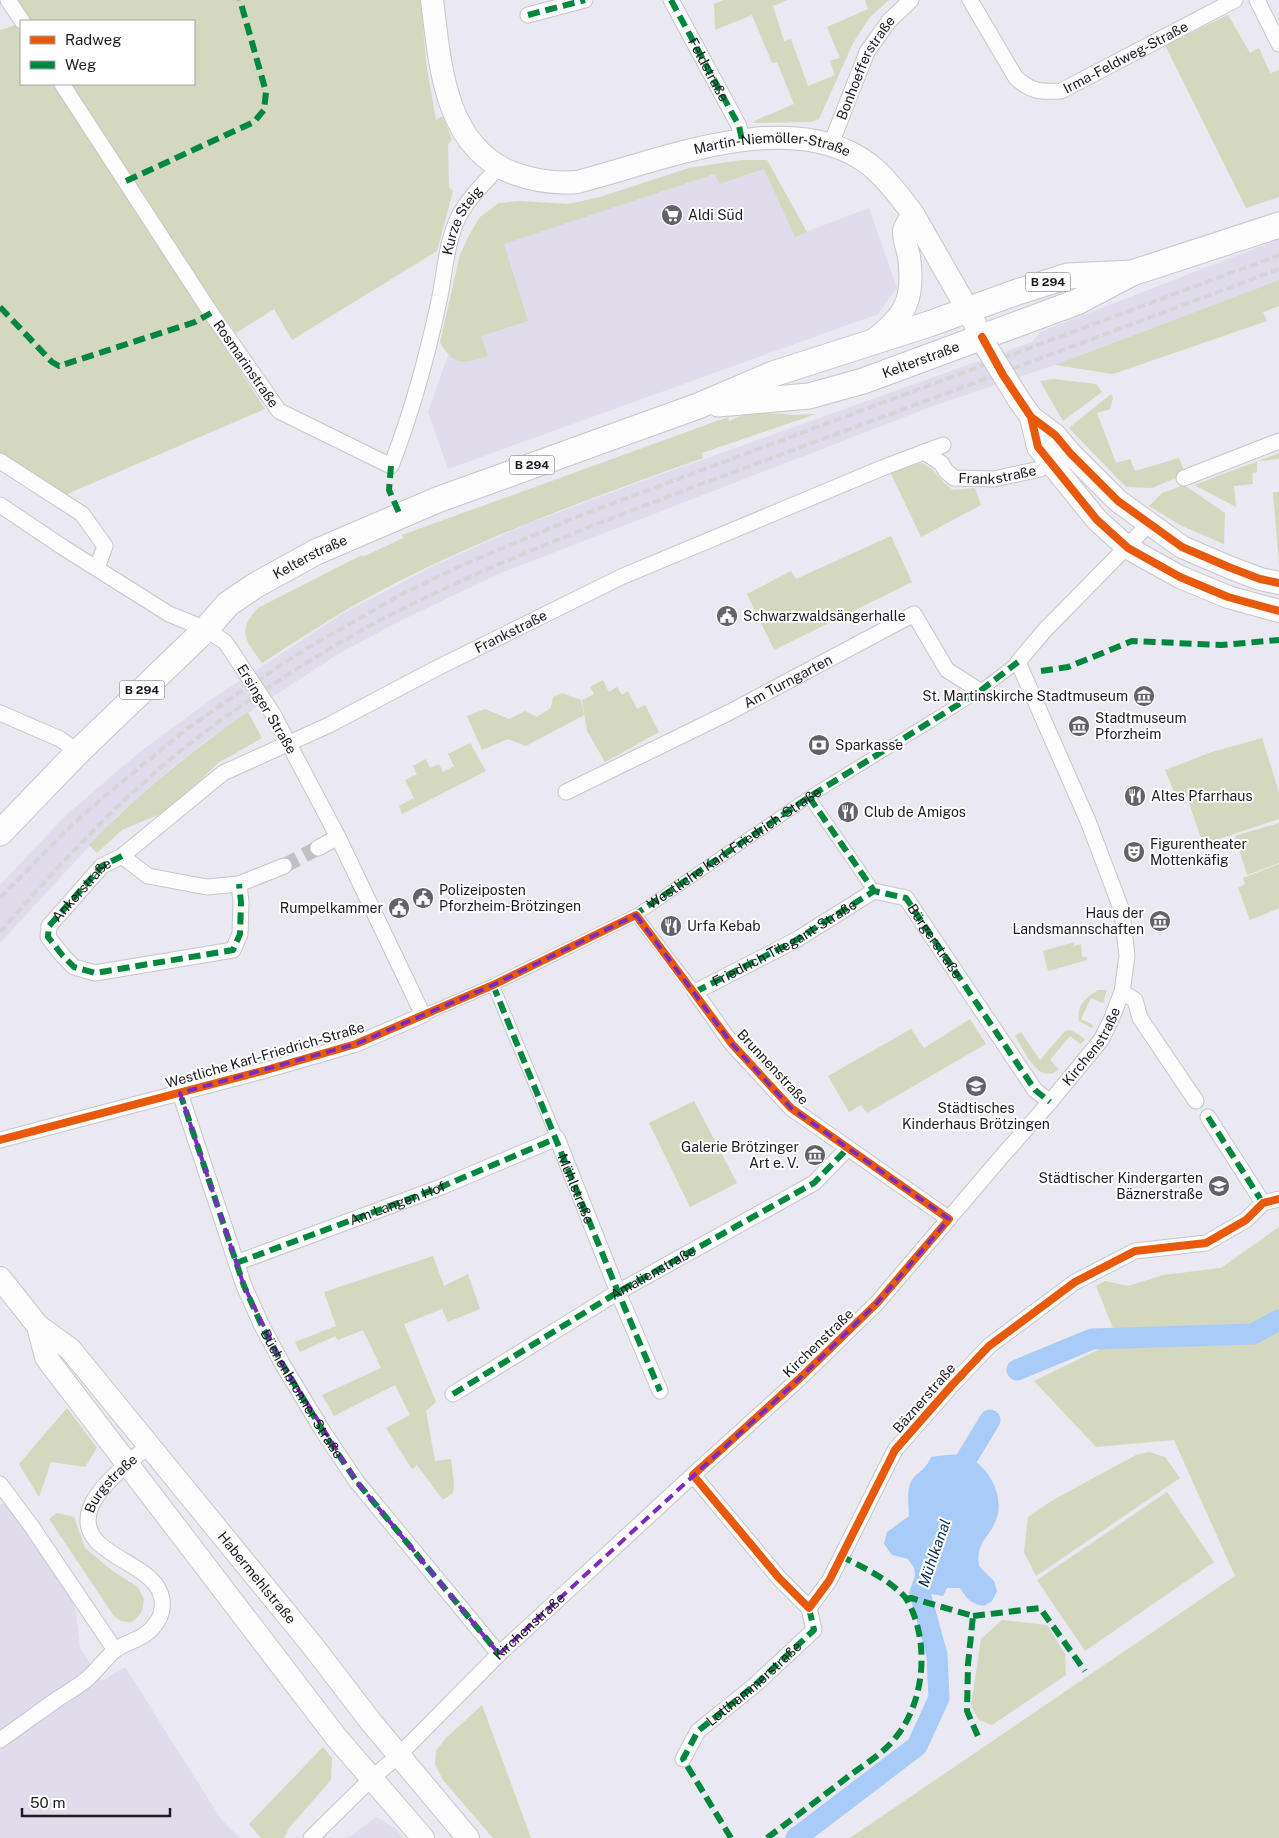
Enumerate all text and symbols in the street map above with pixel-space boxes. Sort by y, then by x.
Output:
street label: Bonhoefferstraße [833,12,898,122]
street label: Irma-Feldweg-Straße [1060,18,1191,96]
legend [20,20,195,85]
text: Radweg [65,31,122,48]
street label: Feldstraße [685,35,732,104]
text: Weg [65,56,96,73]
street label: Martin-Niemöller-Straße [692,130,853,160]
street label: Kurze Steig [439,182,486,256]
supermarket icon: Aldi Süd [660,203,684,227]
place label: Aldi Süd [688,207,743,223]
road number: B 294 [1026,272,1070,292]
street label: Rosmarinstraße [210,317,282,411]
street label: Kelterstraße [880,338,962,381]
road number: B 294 [510,456,554,474]
street label: Frankstraße [958,462,1038,487]
street label: Kelterstraße [270,532,349,582]
public building icon: Schwarzwaldsängerhalle [715,604,739,628]
street label: Frankstraße [472,607,550,656]
place label: Schwarzwaldsängerhalle [743,608,906,624]
street label: Am Turngarten [741,651,835,711]
street label: Ersinger Straße [234,661,300,757]
road number: B 294 [120,680,164,700]
museum icon: St. Martinskirche Stadtmuseum [1132,684,1156,708]
place label: St. Martinskirche Stadtmuseum [922,688,1128,704]
place label: Stadtmuseum Pforzheim [1095,710,1187,742]
museum icon: Stadtmuseum Pforzheim [1067,714,1091,738]
bank icon: Sparkasse [807,733,831,757]
place label: Sparkasse [835,737,903,753]
street label: Westliche Karl-Friedrich-Straße [644,783,824,912]
restaurant icon: Altes Pfarrhaus [1123,784,1147,808]
place label: Altes Pfarrhaus [1151,788,1252,804]
restaurant icon: Club de Amigos [836,800,860,824]
place label: Club de Amigos [864,804,966,820]
place label: Figurentheater Mottenkäfig [1150,836,1247,868]
theatre icon: Figurentheater Mottenkäfig [1122,840,1146,864]
street label: Ankerstraße [49,855,114,925]
place label: Polizeiposten Pforzheim-Brötzingen [439,882,581,914]
public building icon: Polizeiposten Pforzheim-Brötzingen [411,886,435,910]
public building icon: Rumpelkammer [387,896,411,920]
street label: Friedrich-Tilegant-Straße [709,896,860,990]
place label: Rumpelkammer [280,900,383,916]
street label: Bürgerstraße [904,901,966,981]
place label: Haus der Landsmannschaften [1012,905,1144,937]
museum icon: Haus der Landsmannschaften [1148,909,1172,933]
restaurant icon: Urfa Kebab [659,914,683,938]
place label: Urfa Kebab [687,918,761,934]
street label: Kirchenstraße [1059,1005,1123,1089]
street label: Westliche Karl-Friedrich-Straße [164,1019,366,1091]
street label: Brunnenstraße [734,1026,812,1108]
school or university icon: Städtisches Kinderhaus Brötzingen [964,1074,988,1098]
place label: Städtisches Kinderhaus Brötzingen [902,1100,1050,1132]
place label: Galerie Brötzinger Art e. V. [681,1139,799,1171]
museum icon: Galerie Brötzinger Art e. V. [803,1143,827,1167]
street label: Mühlstraße [555,1151,597,1226]
place label: Städtischer Kindergarten Bäznerstraße [1039,1170,1203,1202]
school or university icon: Städtischer Kindergarten Bäznerstraße [1207,1174,1231,1198]
street label: Am Langen Hof [347,1178,448,1228]
street label: Amalienstraße [607,1242,698,1303]
street label: Kirchenstraße [780,1305,857,1381]
street label: Büchenbronner Straße [257,1327,347,1461]
street label: Bäznerstraße [889,1360,959,1436]
street label: Burgstraße [81,1451,140,1515]
water label: Mühlkanal [914,1517,954,1589]
street label: Habermehlstraße [215,1528,299,1627]
street label: Kirchenstraße [490,1589,568,1663]
street label: Lotthammerstraße [703,1638,805,1729]
scale bar [22,1786,170,1818]
text: 50 m [30,1794,65,1811]

